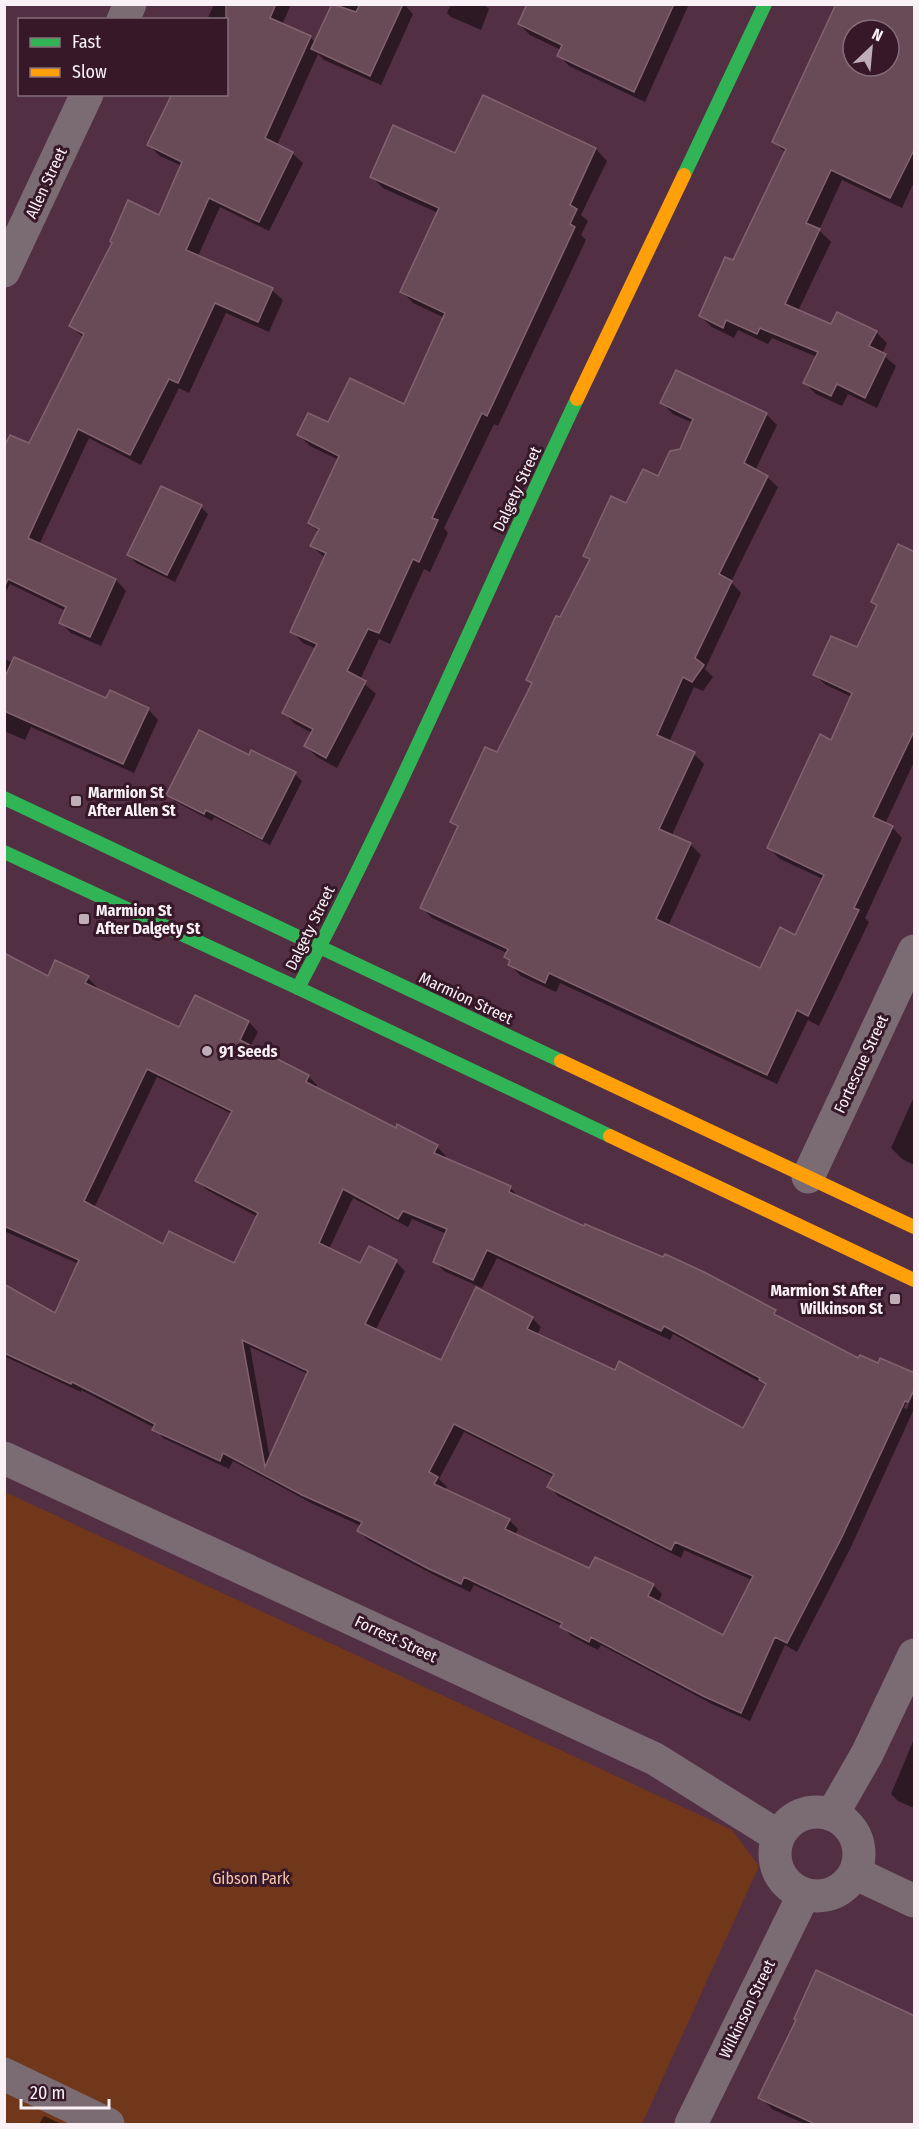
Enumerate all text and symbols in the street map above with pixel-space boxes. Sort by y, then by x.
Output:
legend [18,18,228,96]
north arrow [841,18,901,78]
text: N [869,24,886,46]
text: Fast [72,31,101,53]
text: Slow [72,61,107,83]
street label: Allen Street [21,144,71,222]
street label: Dalgety Street [489,443,545,535]
place label: Marmion St After Allen St [87,783,176,820]
marker: Marmion St After Allen St [69,794,83,808]
street label: Dalgety Street [281,882,339,973]
place label: Marmion St After Dalgety St [95,901,201,938]
marker: Marmion St After Dalgety St [77,912,91,926]
street label: Marmion Street [416,968,517,1028]
street label: Fortescue Street [830,1011,892,1116]
place label: 91 Seeds [219,1042,277,1061]
marker: 91 Seeds [200,1044,214,1058]
place label: Marmion St After Wilkinson St [771,1281,883,1318]
marker: Marmion St After Wilkinson St [888,1292,902,1306]
street label: Forrest Street [352,1612,441,1667]
park label: Gibson Park [212,1869,290,1888]
street label: Wilkinson Street [715,1956,779,2061]
scale bar [21,2072,110,2110]
text: 20 m [30,2082,65,2104]

